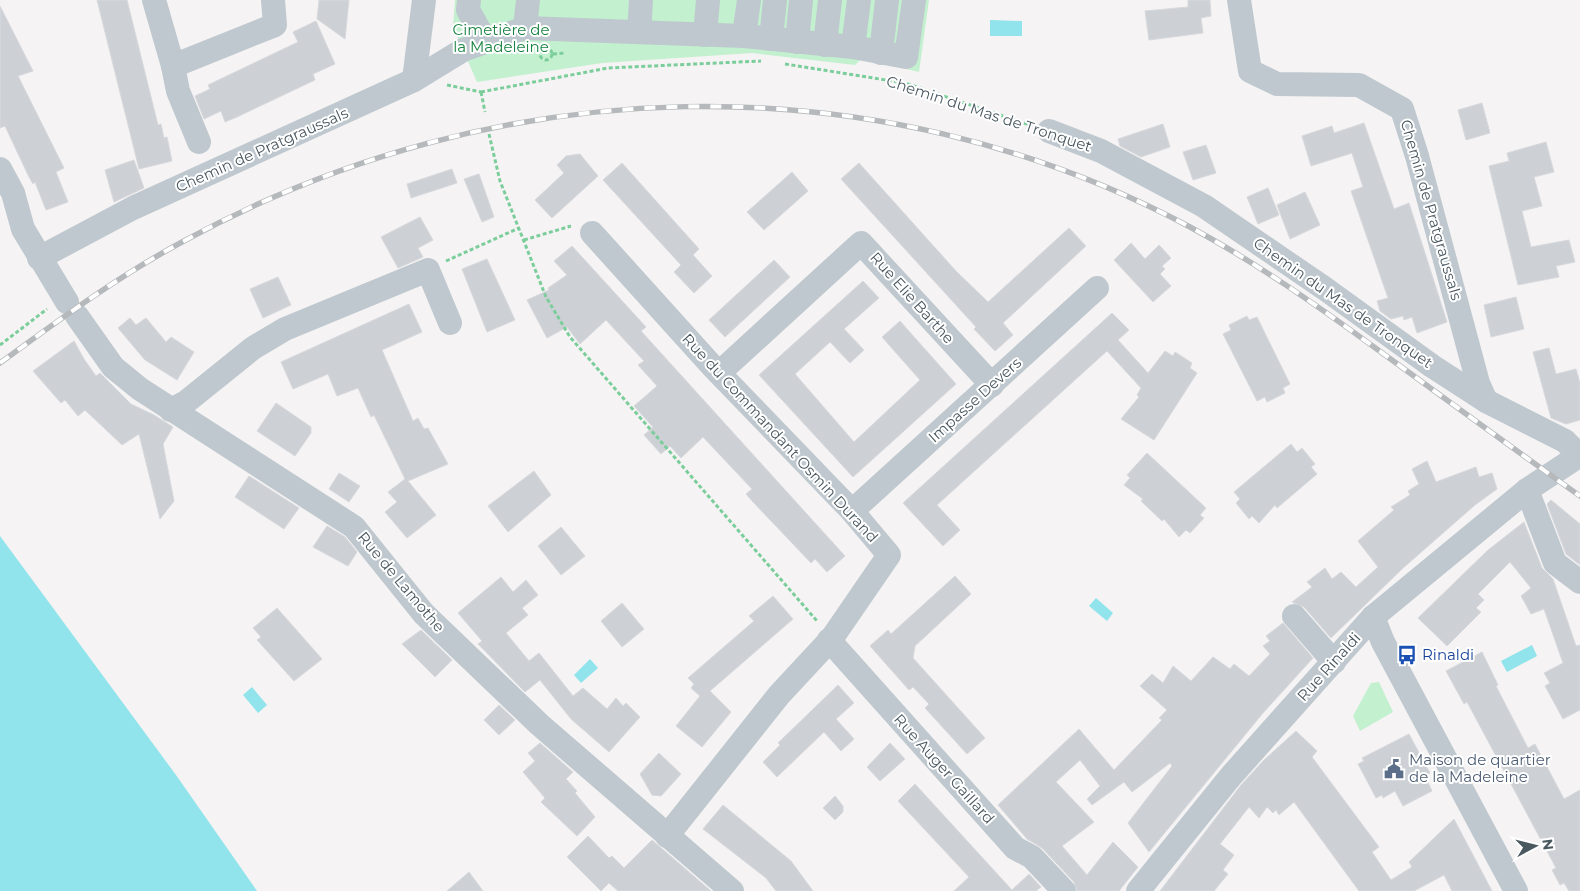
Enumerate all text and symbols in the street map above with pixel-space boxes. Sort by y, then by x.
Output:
park label: Cimetière de la Madeleine [453,20,549,56]
street label: Chemin du Mas de Tronquet [884,71,1094,156]
street label: Chemin de Pratgraussals [173,103,351,196]
street label: Chemin de Pratgraussals [1397,117,1466,302]
street label: Chemin du Mas de Tronquet [1250,233,1437,372]
street label: Rue Elie Barthe [866,248,958,347]
street label: Rue du Commandant Osmin Durand [678,329,882,546]
street label: Impasse Devers [924,353,1025,446]
street label: Rue de Lamothe [354,528,449,636]
street label: Rue Rinaldi [1293,628,1364,705]
bus stop icon: Rinaldi [1396,644,1418,666]
place label: Rinaldi [1422,645,1474,664]
street label: Rue Auger Gaillard [890,710,999,828]
place label: Maison de quartier de la Madeleine [1409,750,1551,786]
public building icon: Maison de quartier de la Madeleine [1383,758,1405,780]
north arrow [1510,821,1560,871]
text: N [1538,838,1558,851]

